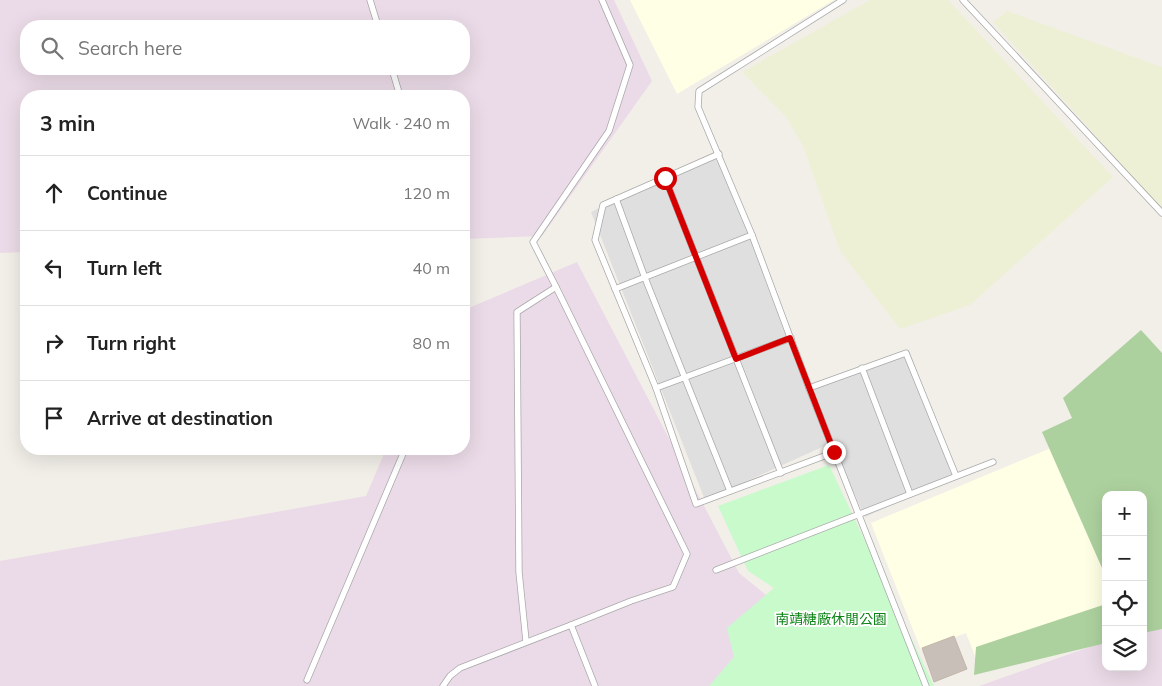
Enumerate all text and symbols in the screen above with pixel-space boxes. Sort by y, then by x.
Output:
search box [20,20,470,75]
icon: search [38,34,66,62]
text: Search here [78,36,182,60]
text: 3 min [40,110,95,136]
text: Walk · 240 m [352,113,450,133]
route start [654,167,677,190]
icon: ahead [40,179,68,207]
text: Continue [87,181,167,205]
text: 120 m [403,183,450,203]
icon: left [40,254,68,282]
text: Turn left [87,256,162,280]
text: 40 m [413,258,450,278]
icon: right [40,329,68,357]
text: Turn right [87,331,176,355]
text: 80 m [413,333,450,353]
icon: arrive [40,404,68,432]
text: Arrive at destination [87,406,273,430]
route end [823,441,846,464]
map controls [1102,491,1147,671]
button: + [1102,491,1147,536]
button: − [1102,536,1147,581]
button: locate [1102,581,1147,626]
park label: 南靖糖廠休閒公園 [775,610,887,628]
button: layers [1102,626,1147,671]

